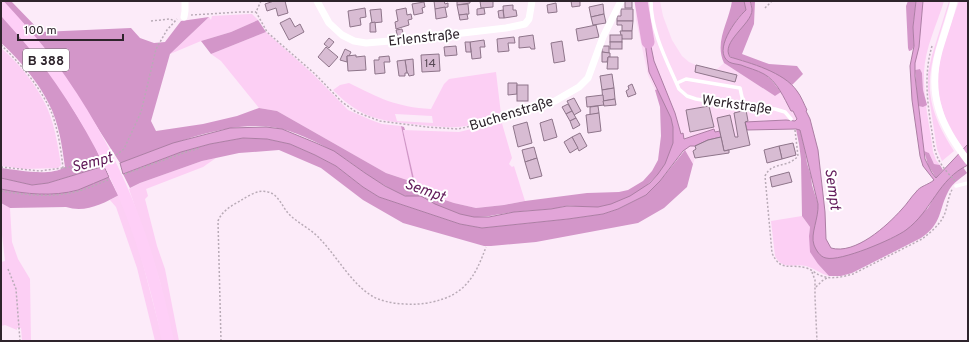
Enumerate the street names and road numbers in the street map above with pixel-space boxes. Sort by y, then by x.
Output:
street label: Erlenstraße [388,26,461,51]
road number: B 388 [23,49,69,71]
street label: Werkstraße [701,92,773,119]
street label: Buchenstraße [468,94,555,135]

